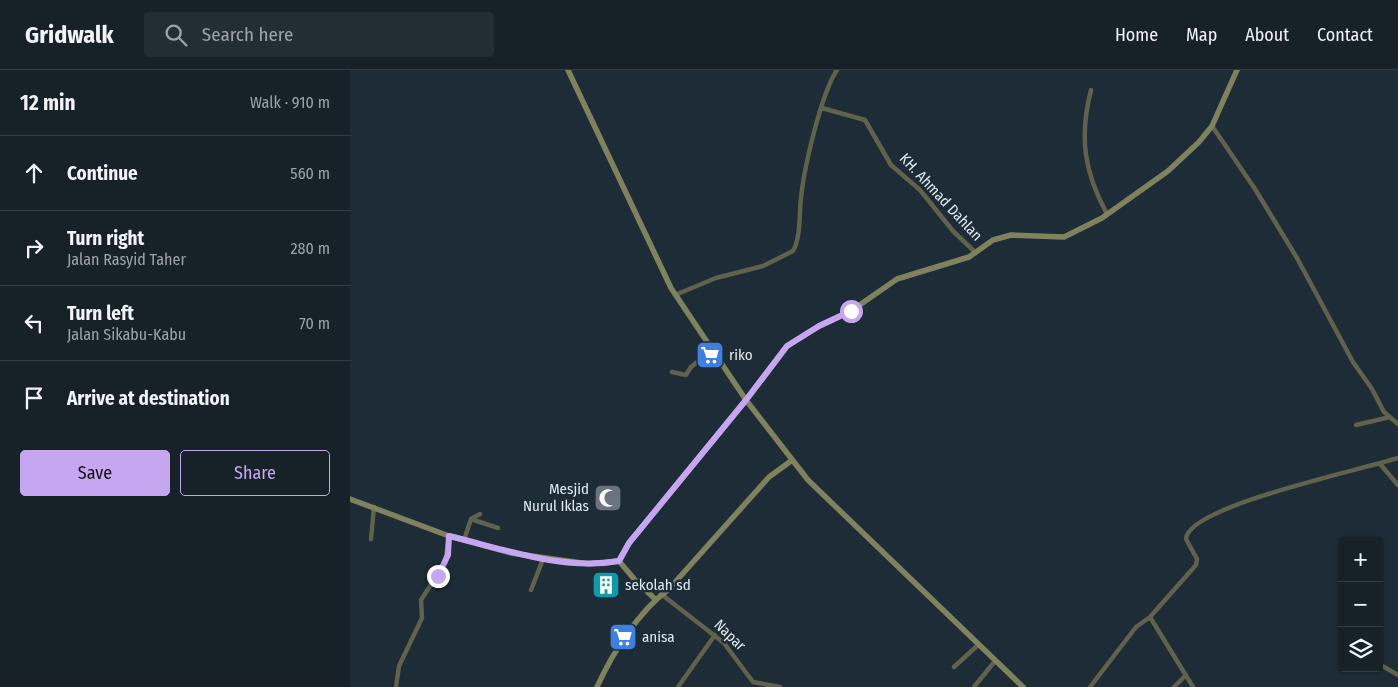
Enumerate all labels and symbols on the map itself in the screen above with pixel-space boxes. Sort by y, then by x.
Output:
street label: KH. Ahmad Dahlan [896,150,986,244]
route start [840,300,863,323]
supermarket icon: riko [695,340,725,370]
place label: riko [729,346,753,364]
place label: Mesjid Nurul Iklas [523,480,589,515]
mosque icon: Mesjid Nurul Iklas [593,483,623,513]
route end [427,565,450,588]
building icon: sekolah sd [591,570,621,600]
place label: sekolah sd [625,576,691,594]
street label: Napar [710,616,750,655]
supermarket icon: anisa [608,622,638,652]
place label: anisa [642,628,675,646]

